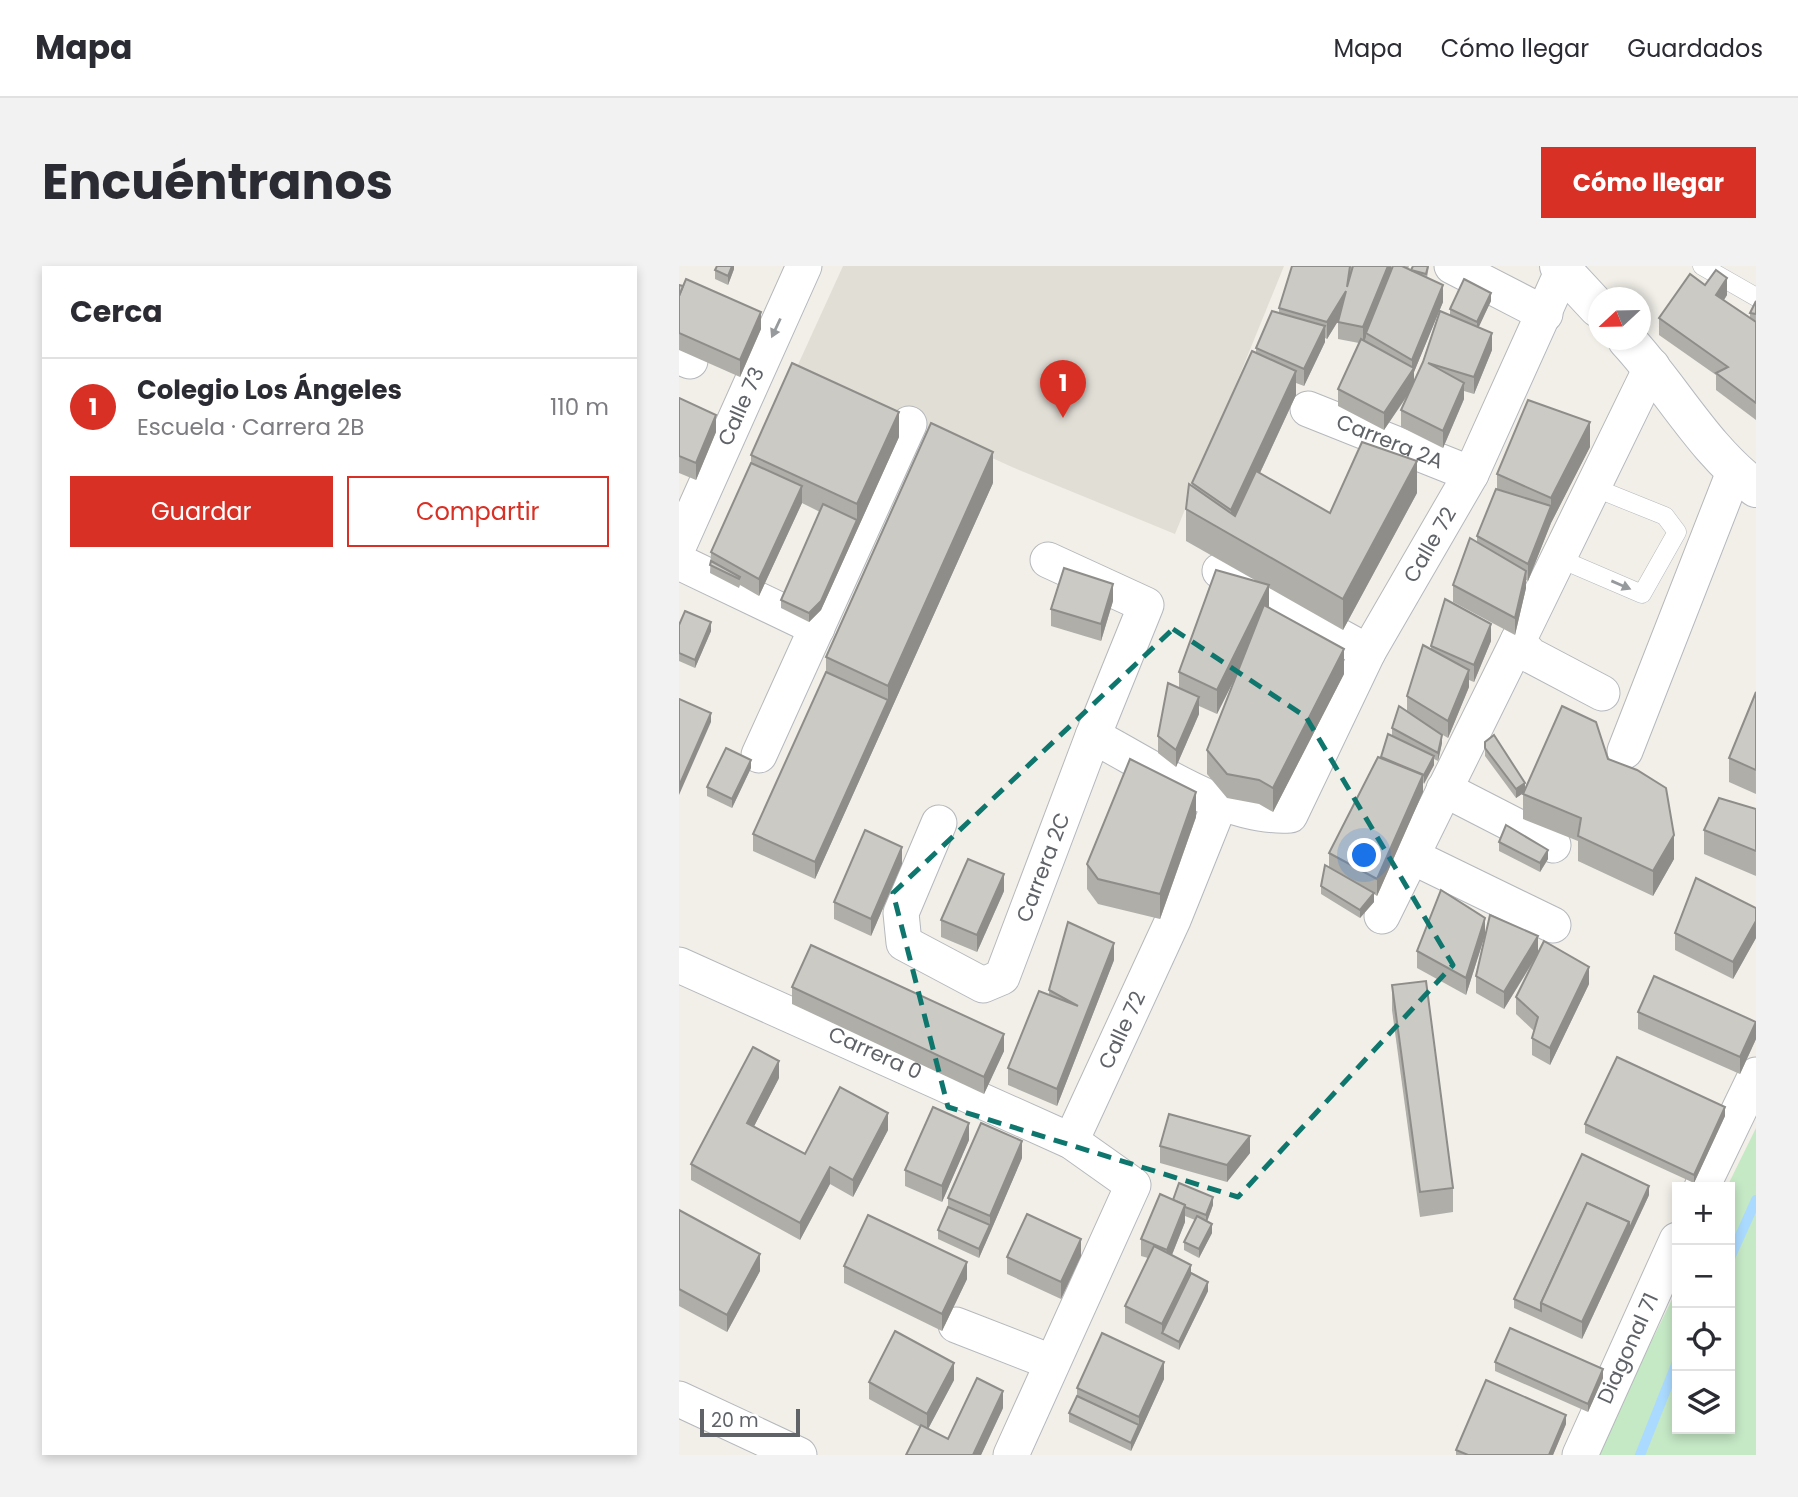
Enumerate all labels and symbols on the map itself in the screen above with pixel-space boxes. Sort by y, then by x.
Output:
north arrow [1588,287,1651,350]
one-way arrow [770,318,782,338]
pin: 1 [1040,360,1086,418]
street label: Calle 73 [710,362,771,450]
street label: Carrera 2A [1332,407,1448,476]
street label: Calle 72 [1396,501,1463,588]
one-way arrow [1611,579,1631,591]
street label: Carrera 2C [1009,808,1077,926]
your location [1347,838,1381,872]
street label: Calle 72 [1091,986,1152,1074]
street label: Carrera 0 [824,1019,927,1086]
street label: Diagonal 71 [1590,1288,1665,1408]
scale bar [700,1406,800,1438]

